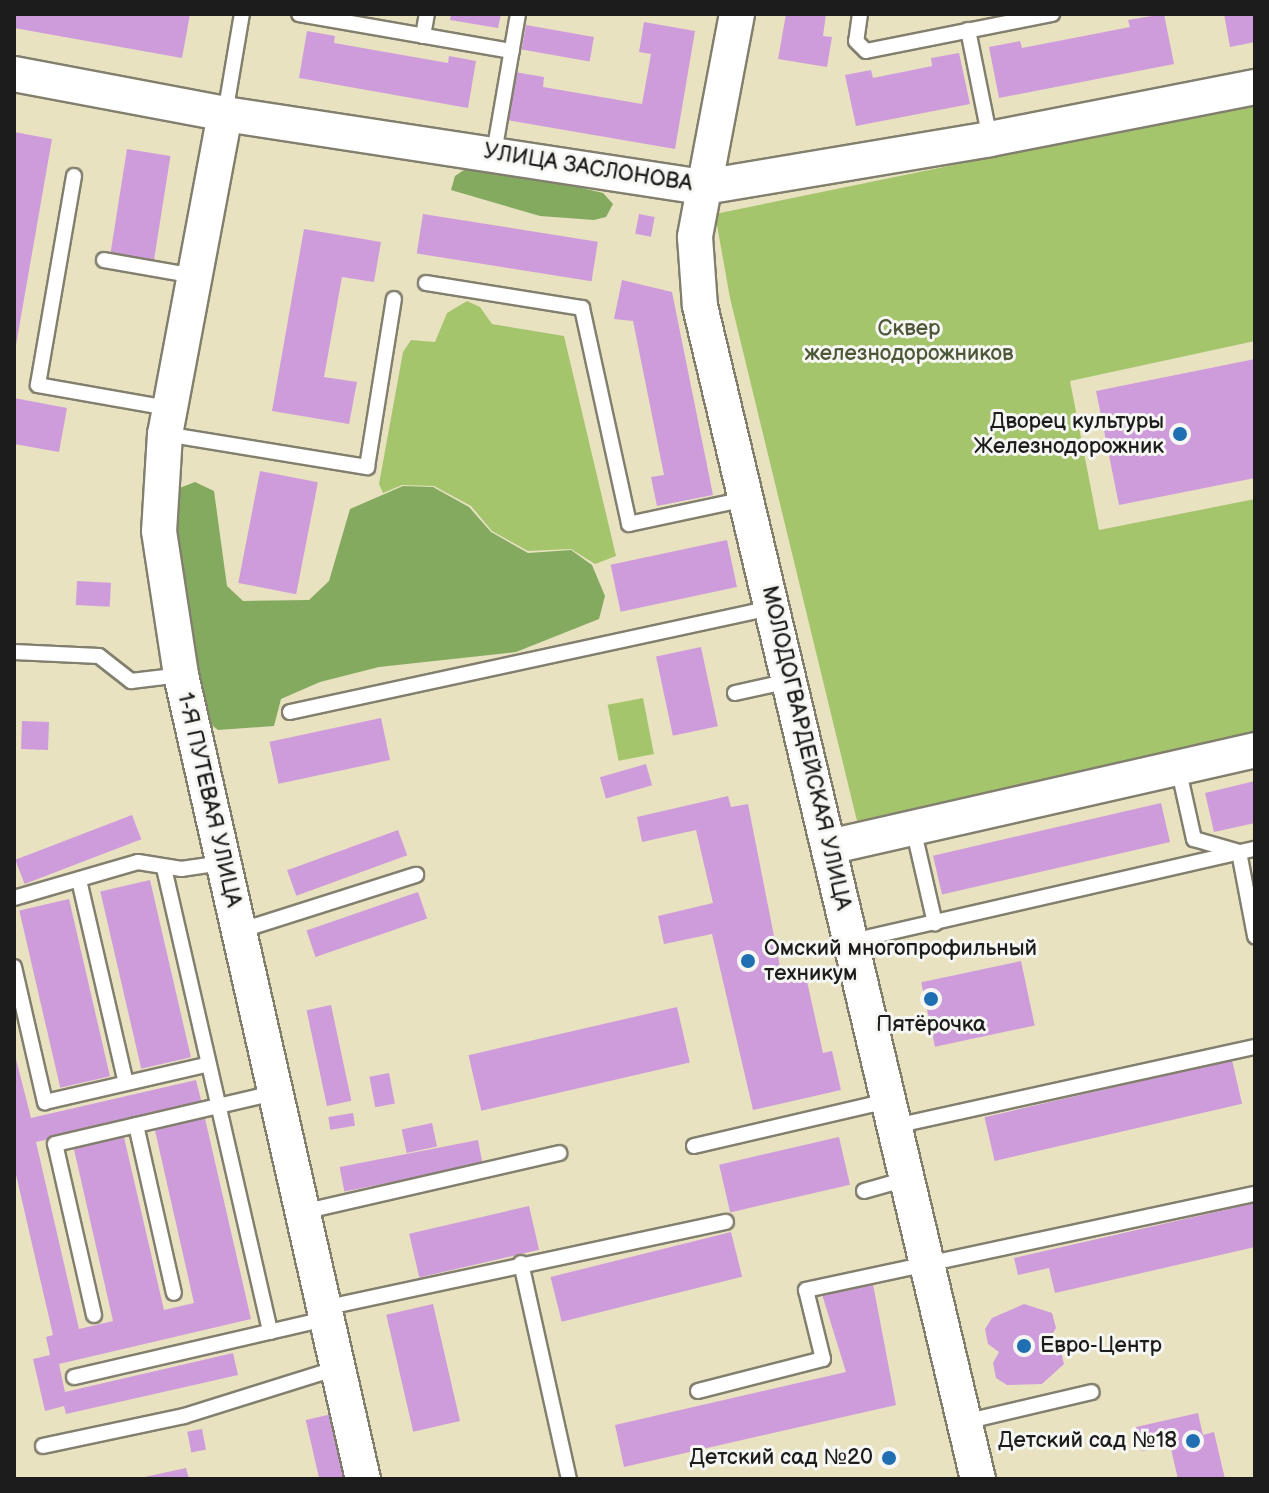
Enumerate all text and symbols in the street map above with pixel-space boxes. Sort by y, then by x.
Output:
street label: УЛИЦА ЗАСЛОНОВА [482,138,694,198]
park label: Сквер железнодорожников [805,315,1013,366]
place label: Дворец культуры Железнодорожник [974,408,1164,460]
marker: Дворец культуры Железнодорожник [1171,425,1189,443]
street label: МОЛОДОГВАРДЕЙСКАЯ УЛИЦА [756,583,856,913]
street label: 1-Я ПУТЕВАЯ УЛИЦА [171,690,247,910]
place label: Омский многопрофильный техникум [764,935,1037,986]
marker: Омский многопрофильный техникум [739,952,757,970]
marker: Пятёрочка [922,990,940,1008]
place label: Пятёрочка [876,1012,986,1038]
place label: Евро-Центр [1040,1333,1162,1359]
marker: Евро-Центр [1015,1337,1033,1355]
place label: Детский сад №18 [998,1428,1177,1454]
marker: Детский сад №18 [1184,1432,1202,1450]
place label: Детский сад №20 [689,1445,873,1471]
marker: Детский сад №20 [880,1449,898,1467]

